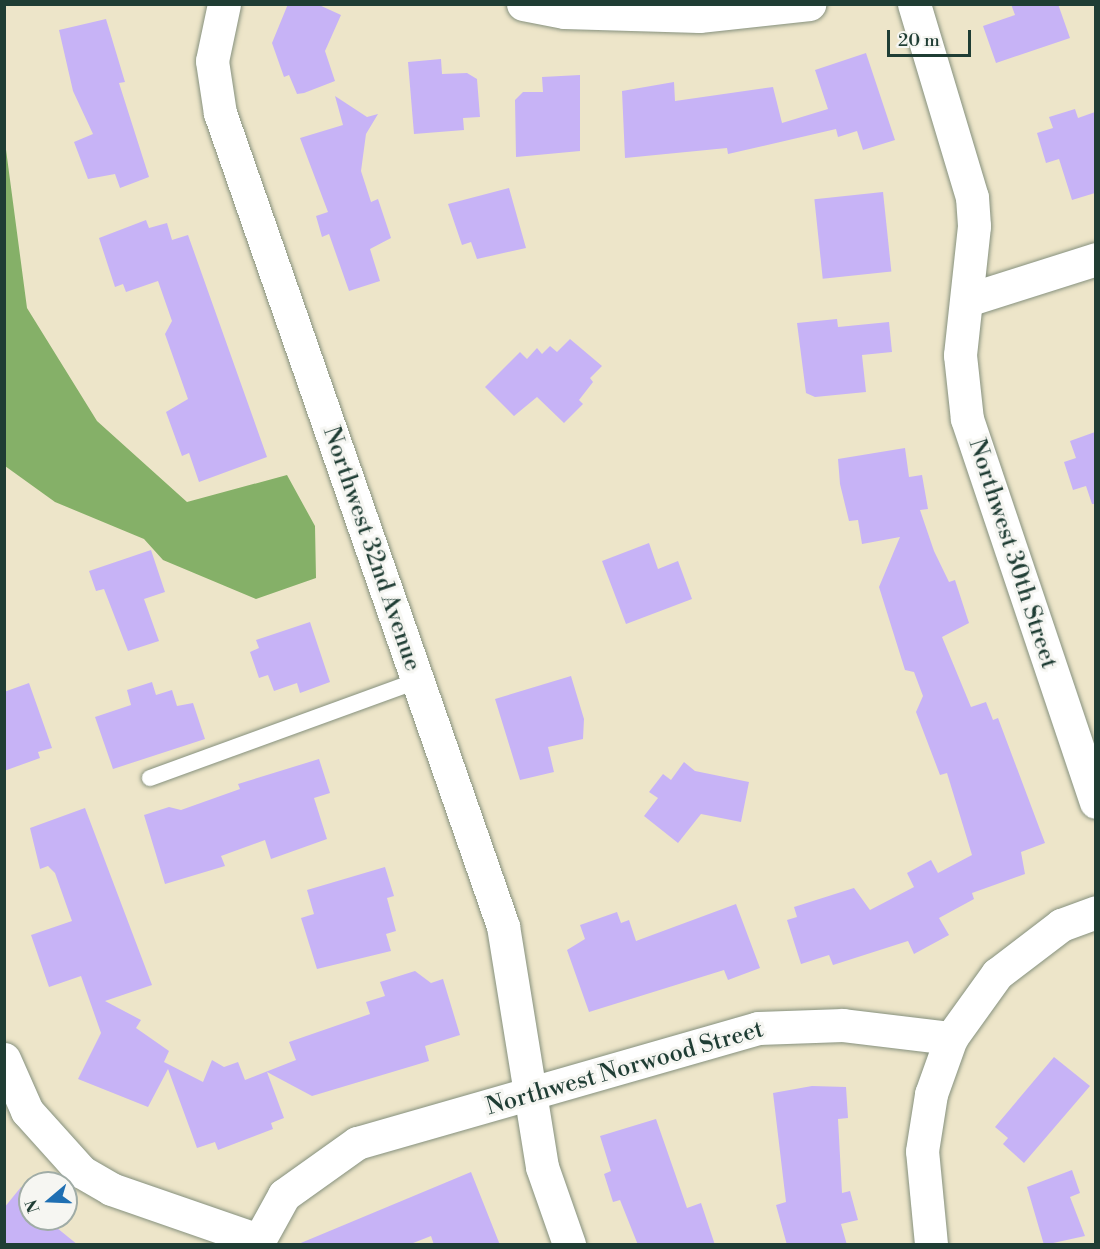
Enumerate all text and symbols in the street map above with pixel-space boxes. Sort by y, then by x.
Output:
scale bar [890,18,974,56]
text: 20 m [898,29,940,52]
street label: Northwest 32nd Avenue [316,423,426,675]
street label: Northwest 30th Street [961,435,1063,673]
street label: Northwest Norwood Street [483,1016,767,1122]
north arrow [18,1171,78,1231]
text: N [21,1197,44,1215]

